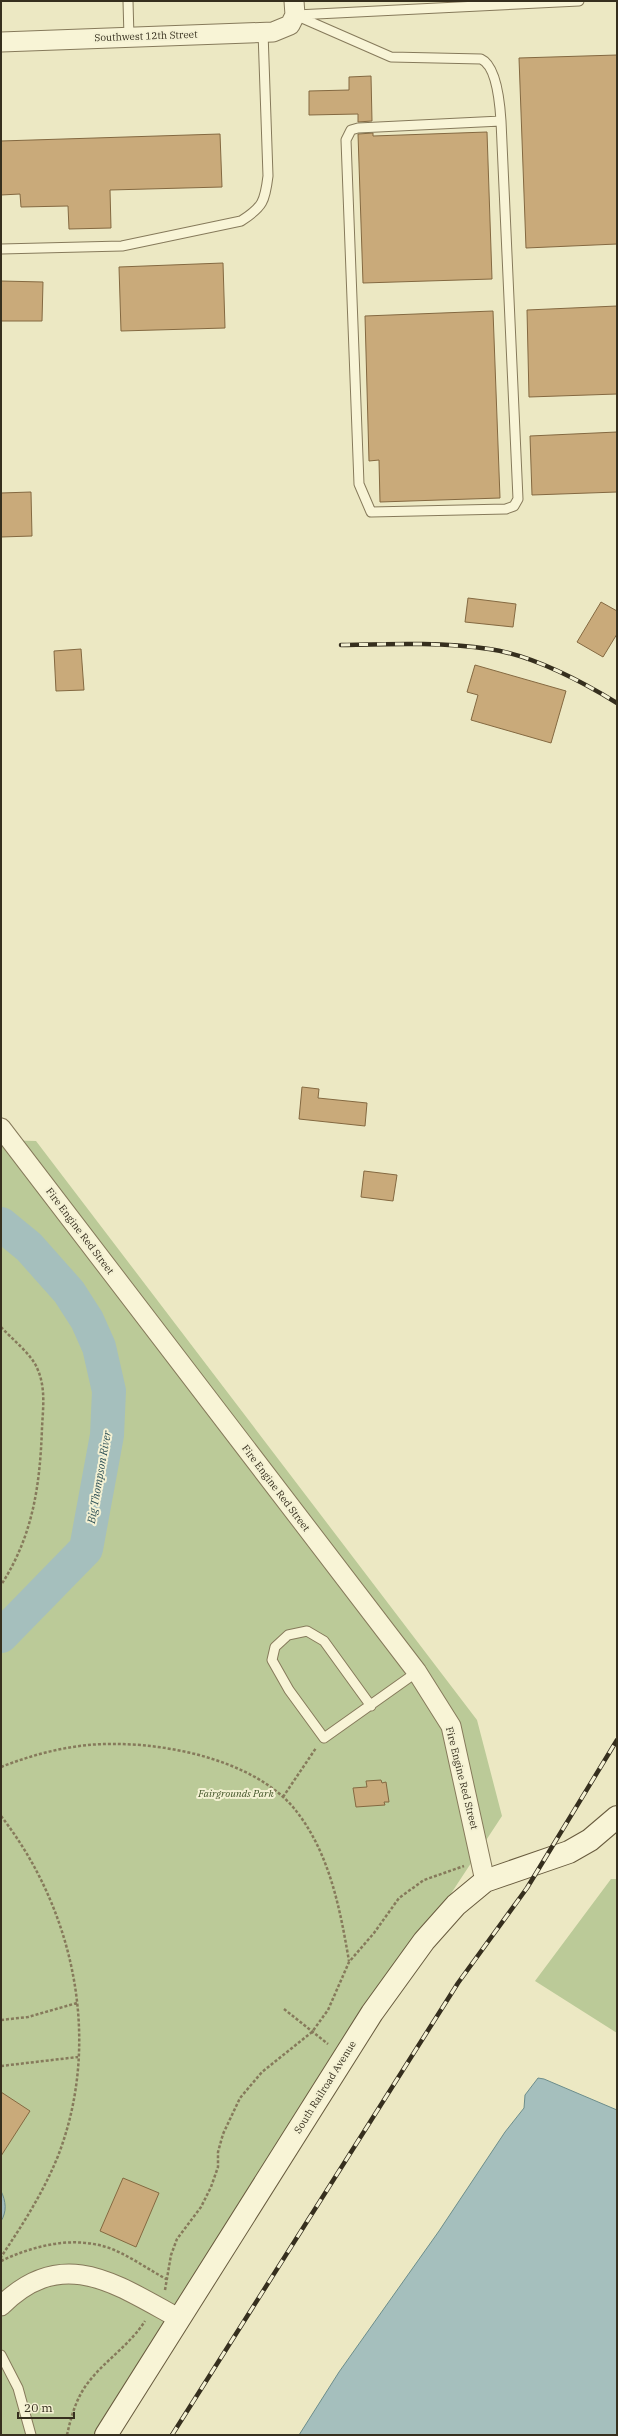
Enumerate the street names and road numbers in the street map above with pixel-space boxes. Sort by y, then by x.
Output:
street label: Southwest 12th Street [94,28,198,44]
street label: Fire Engine Red Street [43,1185,117,1277]
street label: Fire Engine Red Street [239,1442,313,1534]
street label: Fire Engine Red Street [443,1725,481,1831]
street label: South Railroad Avenue [291,2038,359,2136]

